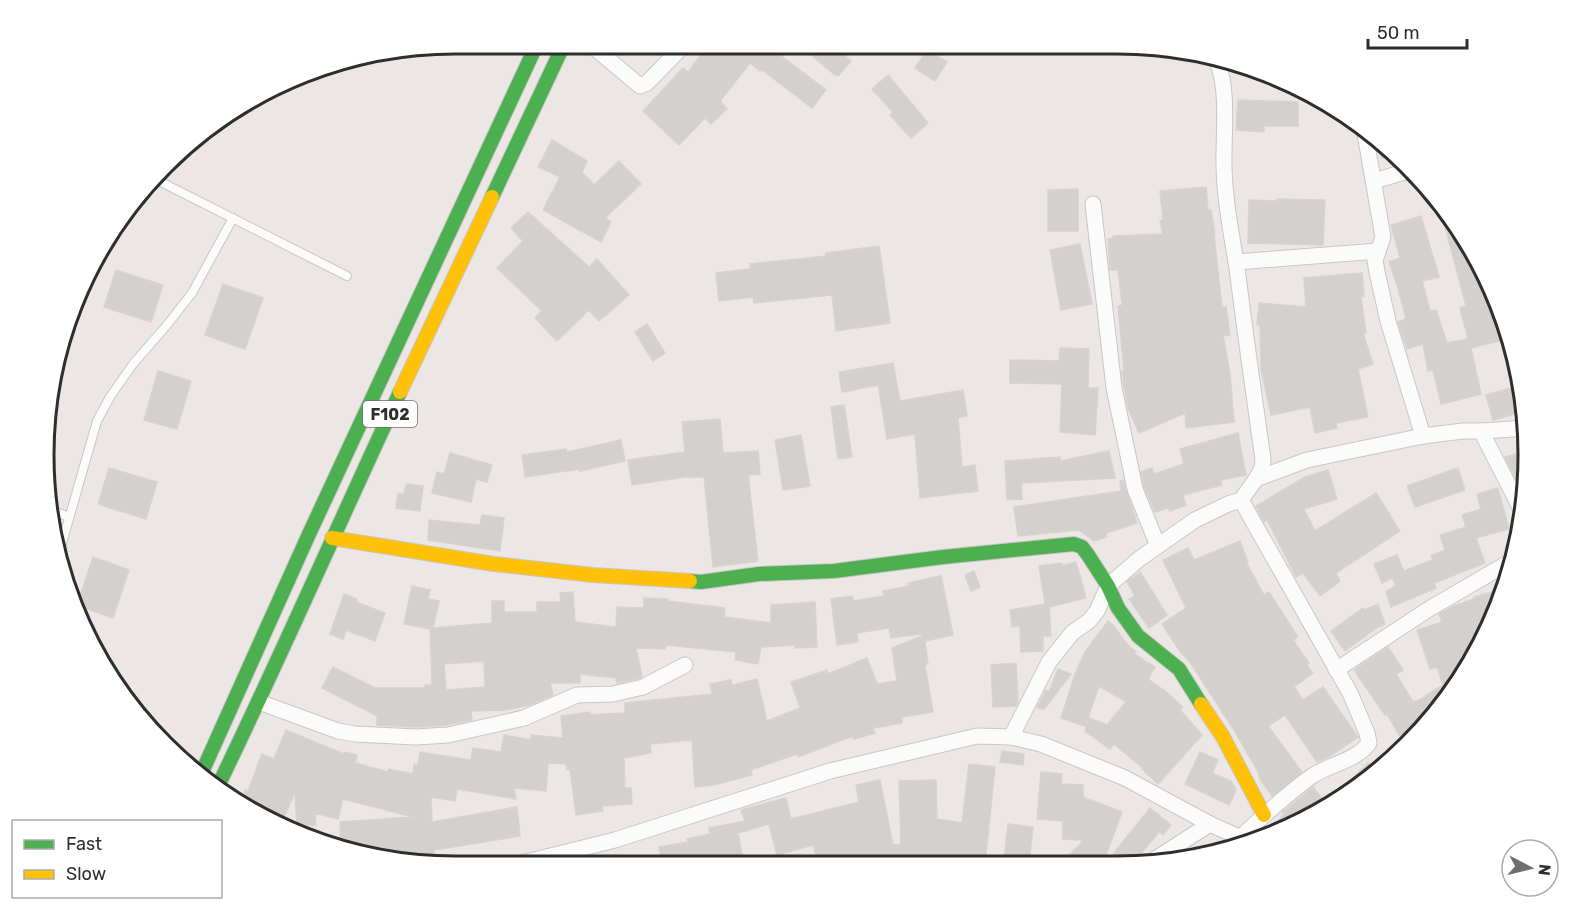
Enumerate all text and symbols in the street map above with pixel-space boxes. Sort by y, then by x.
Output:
scale bar [1368,12,1467,50]
text: 50 m [1377,22,1420,44]
road number: F102 [363,401,417,427]
legend [12,820,222,898]
text: Fast [66,833,102,855]
north arrow [1500,838,1560,898]
text: Slow [66,863,106,885]
text: N [1534,863,1555,877]

